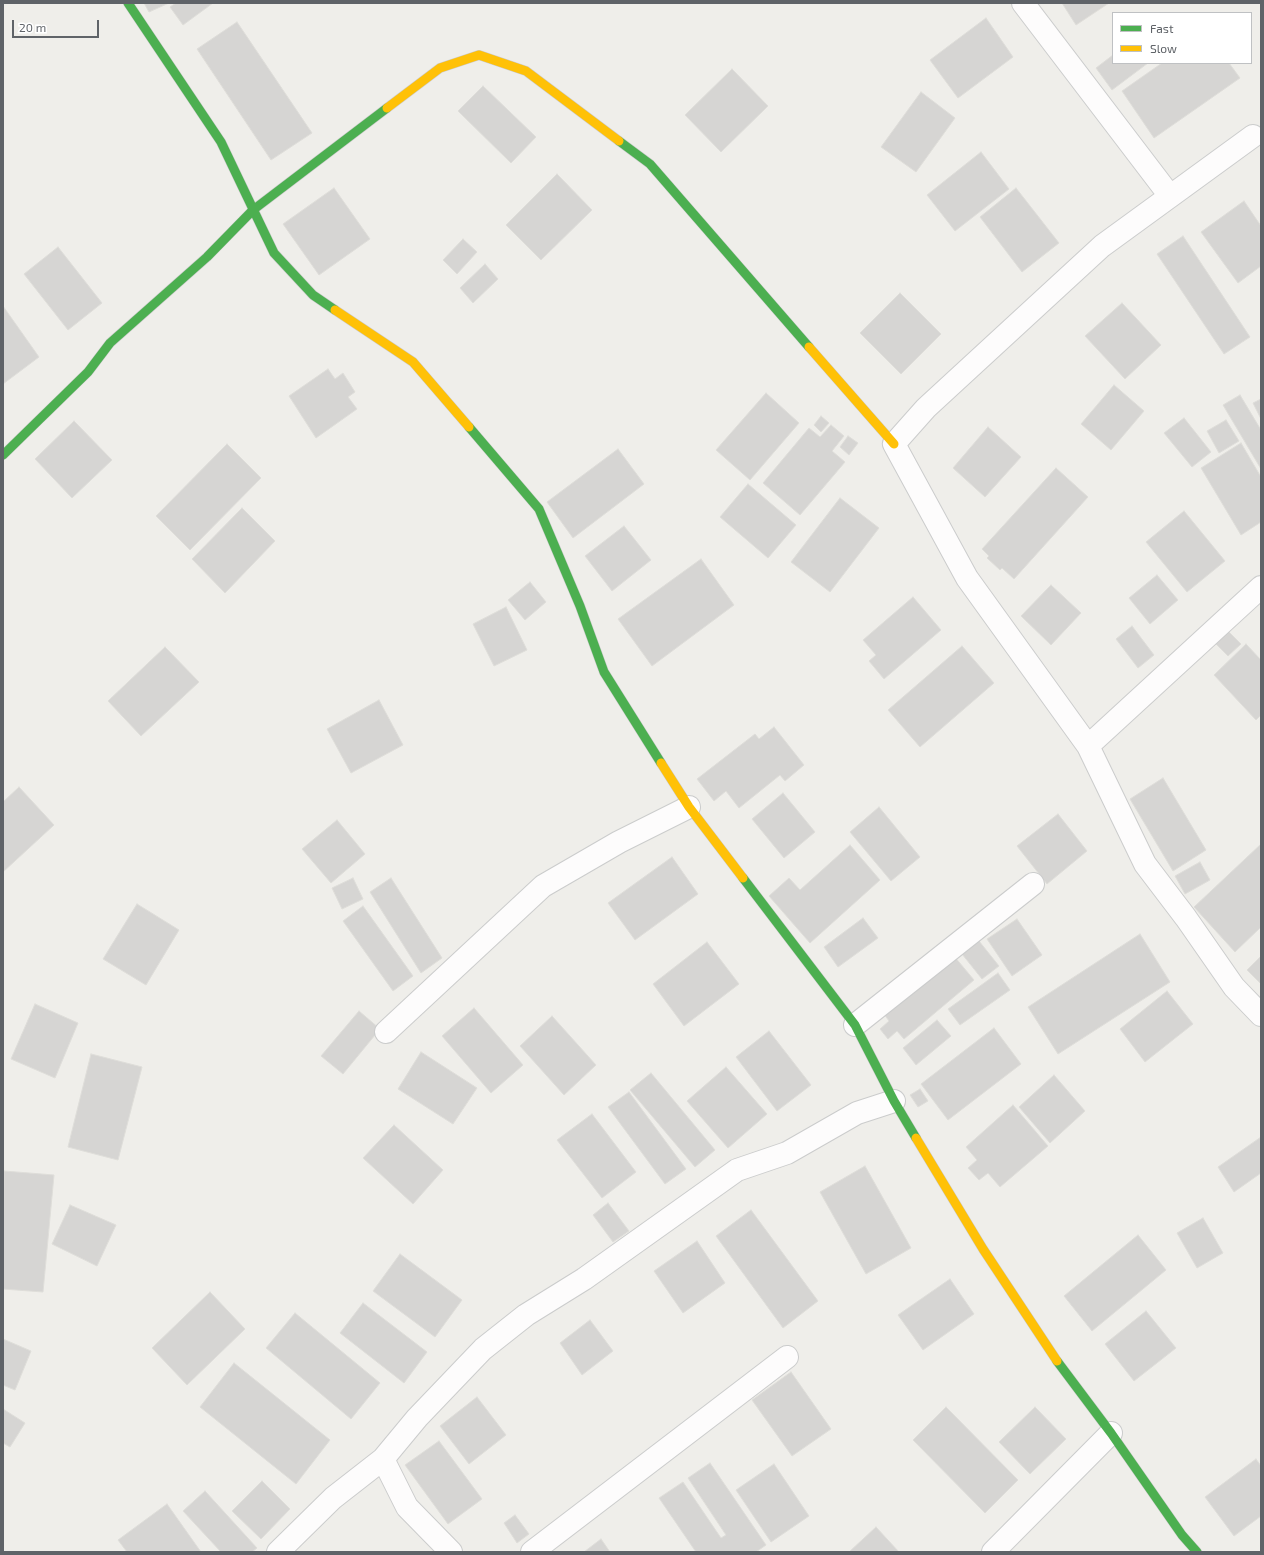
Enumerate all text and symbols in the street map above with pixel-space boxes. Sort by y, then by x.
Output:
scale bar [14,12,101,38]
legend [1112,12,1252,64]
text: 20 m [19,20,46,34]
text: Fast [1150,21,1173,35]
text: Slow [1150,41,1177,55]

